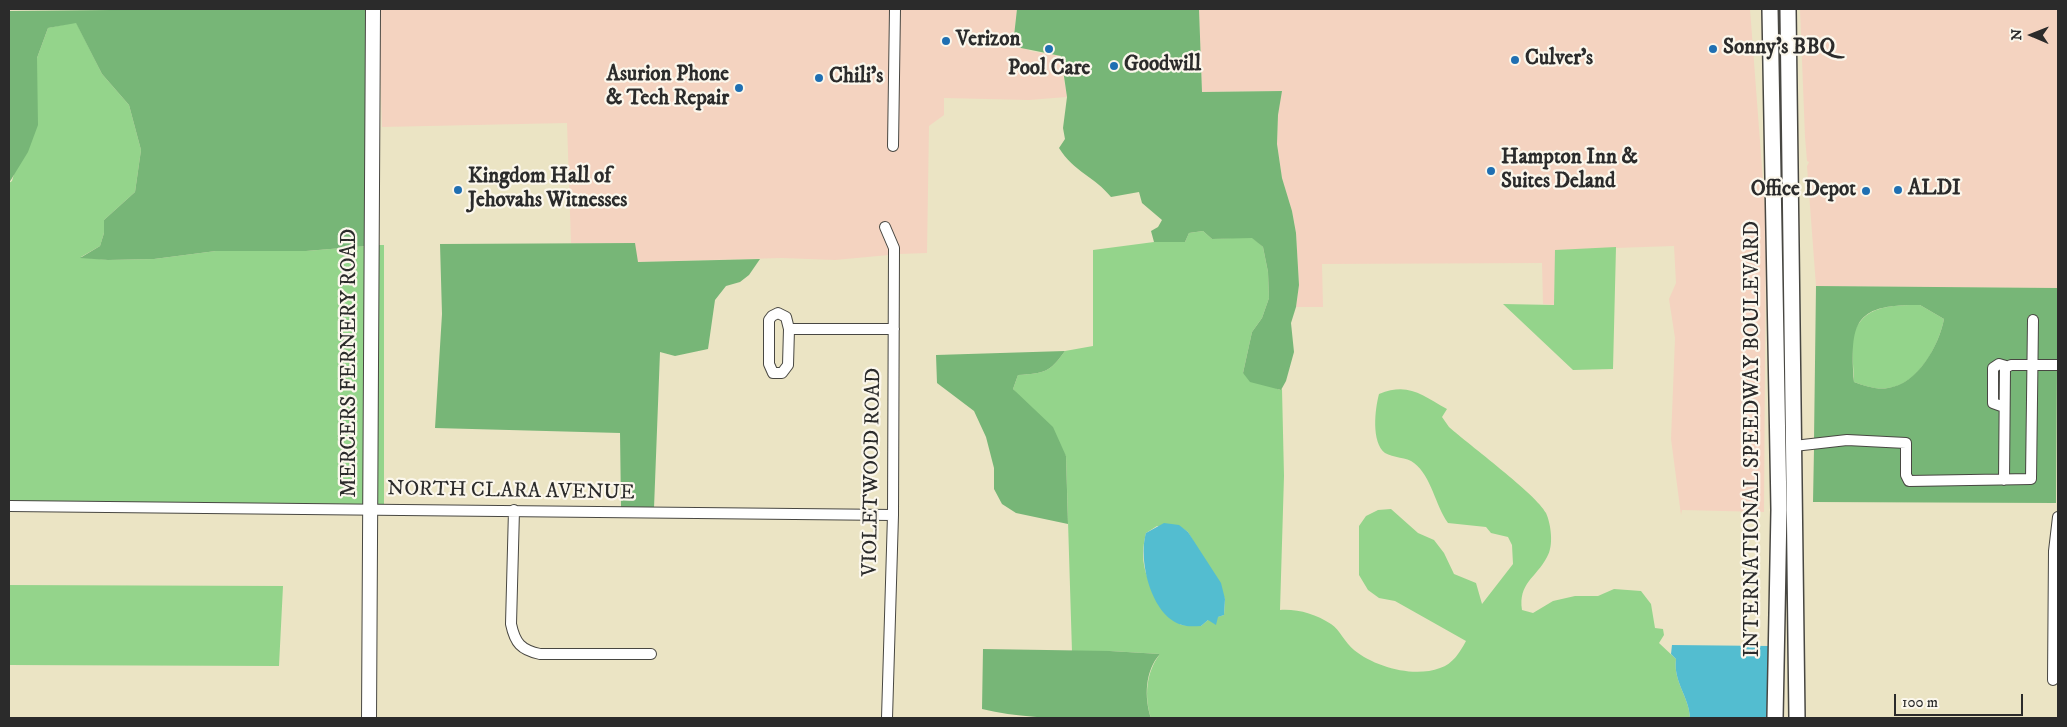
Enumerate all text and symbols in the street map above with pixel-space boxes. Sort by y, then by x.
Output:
north arrow [2007,10,2057,60]
place label: Verizon [956,28,1020,54]
text: N [2008,29,2026,41]
marker: Verizon [940,35,952,47]
place label: Sonny's BBQ [1723,36,1835,62]
marker: Pool Care [1043,43,1055,55]
marker: Sonny's BBQ [1707,43,1719,55]
place label: Culver's [1525,47,1593,73]
place label: Goodwill [1124,53,1201,79]
marker: Culver's [1509,54,1521,66]
place label: Pool Care [1008,57,1090,83]
marker: Goodwill [1108,60,1120,72]
place label: Asurion Phone & Tech Repair [606,63,729,113]
place label: Chili's [829,65,883,91]
marker: Chili's [813,72,825,84]
marker: Asurion Phone & Tech Repair [733,82,745,94]
place label: Hampton Inn & Suites Deland [1501,146,1638,196]
place label: Kingdom Hall of Jehovahs Witnesses [468,165,627,215]
marker: Hampton Inn & Suites Deland [1485,165,1497,177]
place label: ALDI [1908,177,1961,203]
place label: Office Depot [1751,178,1856,204]
marker: Kingdom Hall of Jehovahs Witnesses [452,184,464,196]
marker: ALDI [1892,184,1904,196]
marker: Office Depot [1860,185,1872,197]
street label: INTERNATIONAL SPEEDWAY BOULEVARD [1741,221,1767,657]
street label: MERCERS FERNERY ROAD [338,228,364,498]
street label: VIOLETWOOD ROAD [859,367,887,577]
street label: NORTH CLARA AVENUE [387,477,635,507]
scale bar [1897,684,2026,716]
text: 100 m [1902,693,1938,712]

